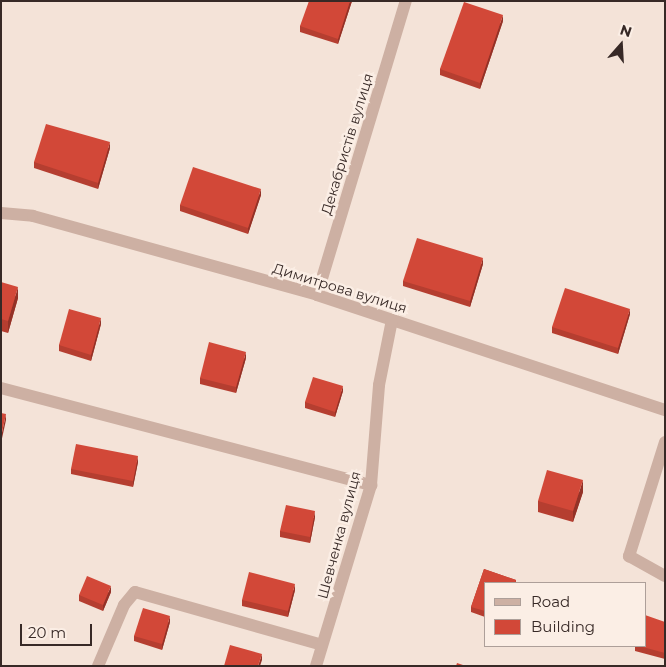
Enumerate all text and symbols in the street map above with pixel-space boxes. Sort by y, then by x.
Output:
north arrow [596,20,646,70]
text: N [618,20,634,41]
street label: Декабристів вулиця [317,71,377,217]
street label: Димитрова вулиця [271,260,409,316]
street label: Шевченка вулиця [314,469,364,601]
legend [483,582,646,647]
text: Road [531,592,570,611]
scale bar [22,614,95,646]
text: Building [531,617,595,636]
text: 20 m [28,623,66,642]

